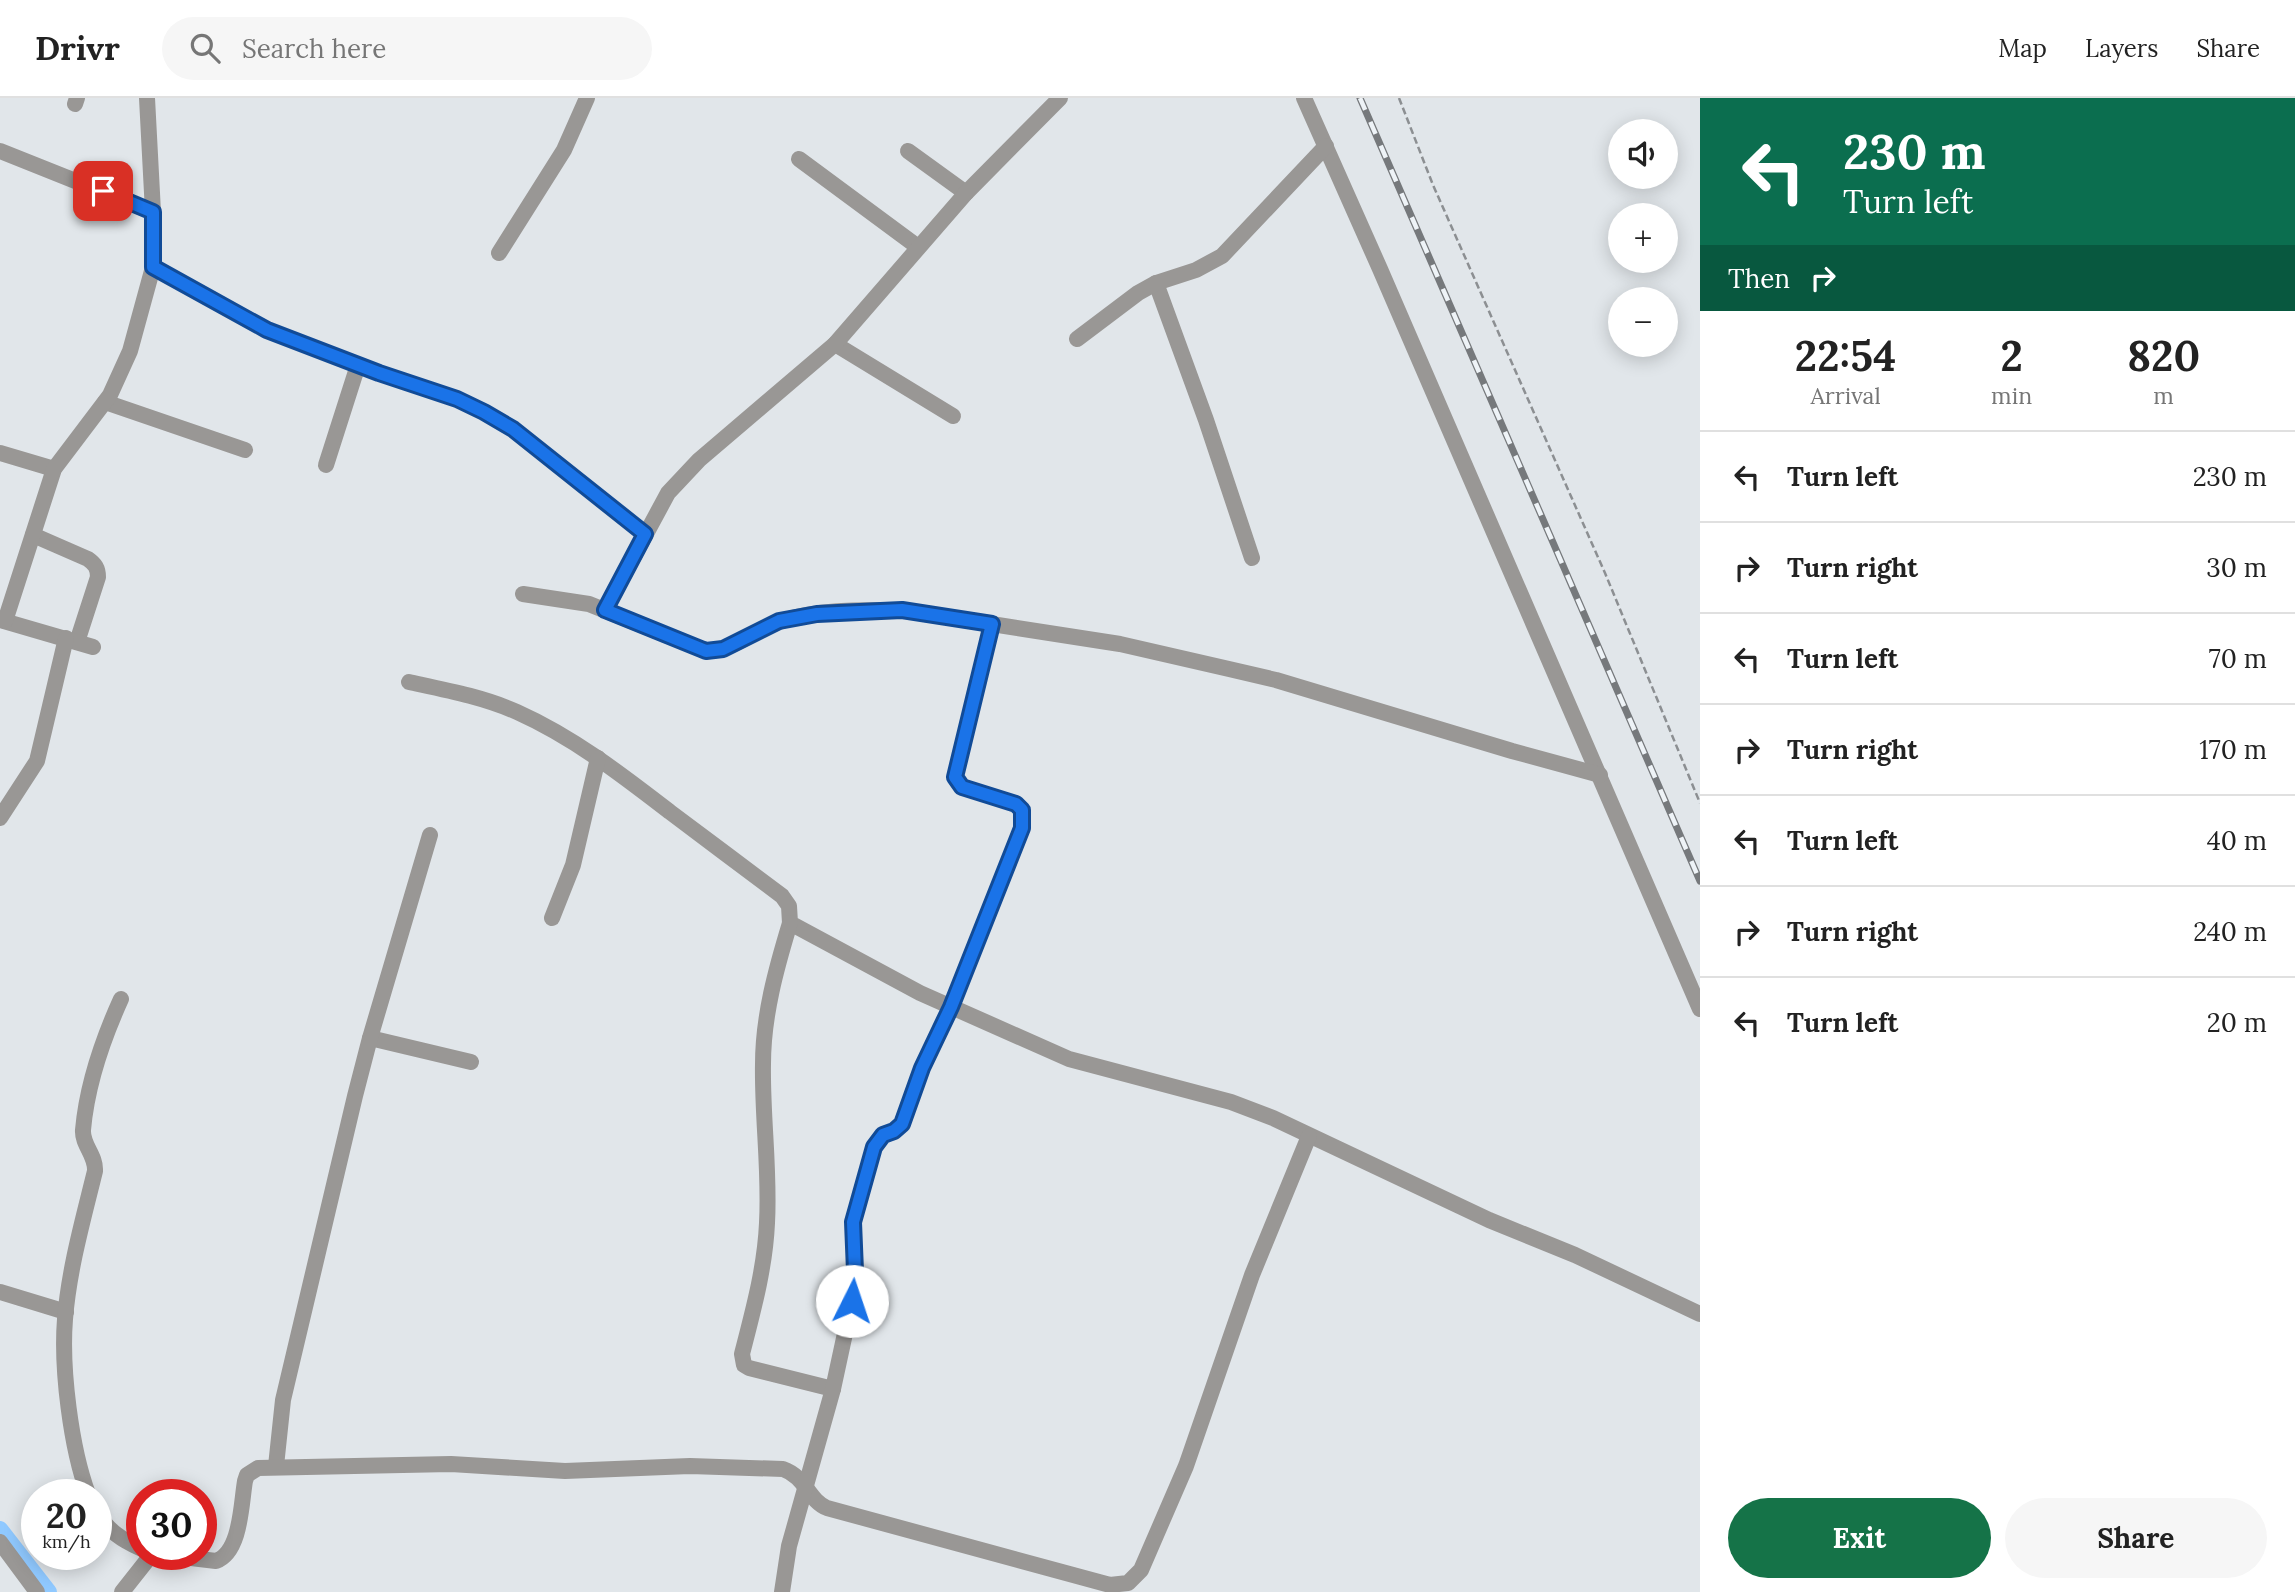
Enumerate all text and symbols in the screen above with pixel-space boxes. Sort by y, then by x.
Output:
search box [162,17,652,80]
text: Drivr [35,27,120,69]
icon: search [186,29,224,67]
text: Search here [242,32,386,65]
text: Map [1998,33,2047,64]
text: Layers [2085,33,2158,64]
text: Share [2196,33,2260,64]
map controls [1608,119,1678,357]
button: sound [1608,119,1678,189]
text: 230 m [1843,120,1986,182]
icon: left [1728,126,1819,217]
pin [73,161,133,221]
icon: arrive [84,172,122,210]
text: Turn left [1843,181,1973,222]
button: + [1608,203,1678,273]
icon: right [1804,259,1842,297]
text: Then [1728,262,1790,295]
button: − [1608,287,1678,357]
text: 22:54 [1795,329,1896,383]
text: 2 [2000,329,2023,383]
text: 820 [2127,329,2200,383]
text: Arrival [1810,381,1881,410]
text: min [1991,381,2032,410]
text: m [2153,381,2174,410]
icon: left [1728,458,1766,496]
text: Turn left [1787,460,1898,493]
text: 230 m [2193,460,2267,493]
icon: right [1728,549,1766,587]
text: Turn right [1787,551,1918,584]
text: 30 m [2206,551,2267,584]
icon: left [1728,640,1766,678]
text: Turn left [1787,642,1898,675]
text: 70 m [2209,642,2267,675]
icon: right [1728,731,1766,769]
text: Turn right [1787,733,1918,766]
text: 170 m [2199,733,2267,766]
icon: left [1728,822,1766,860]
text: Turn left [1787,824,1898,857]
text: 40 m [2207,824,2267,857]
icon: right [1728,913,1766,951]
text: Turn right [1787,915,1918,948]
text: 240 m [2193,915,2267,948]
icon: left [1728,1004,1766,1042]
text: Turn left [1787,1006,1898,1039]
text: 20 m [2207,1006,2267,1039]
position arrow [815,1264,889,1338]
speed limit sign: 30 [126,1479,217,1570]
text: 20 [46,1493,87,1538]
button: Exit [1728,1498,1991,1578]
button: Share [2005,1498,2267,1578]
text: km/h [42,1530,91,1553]

